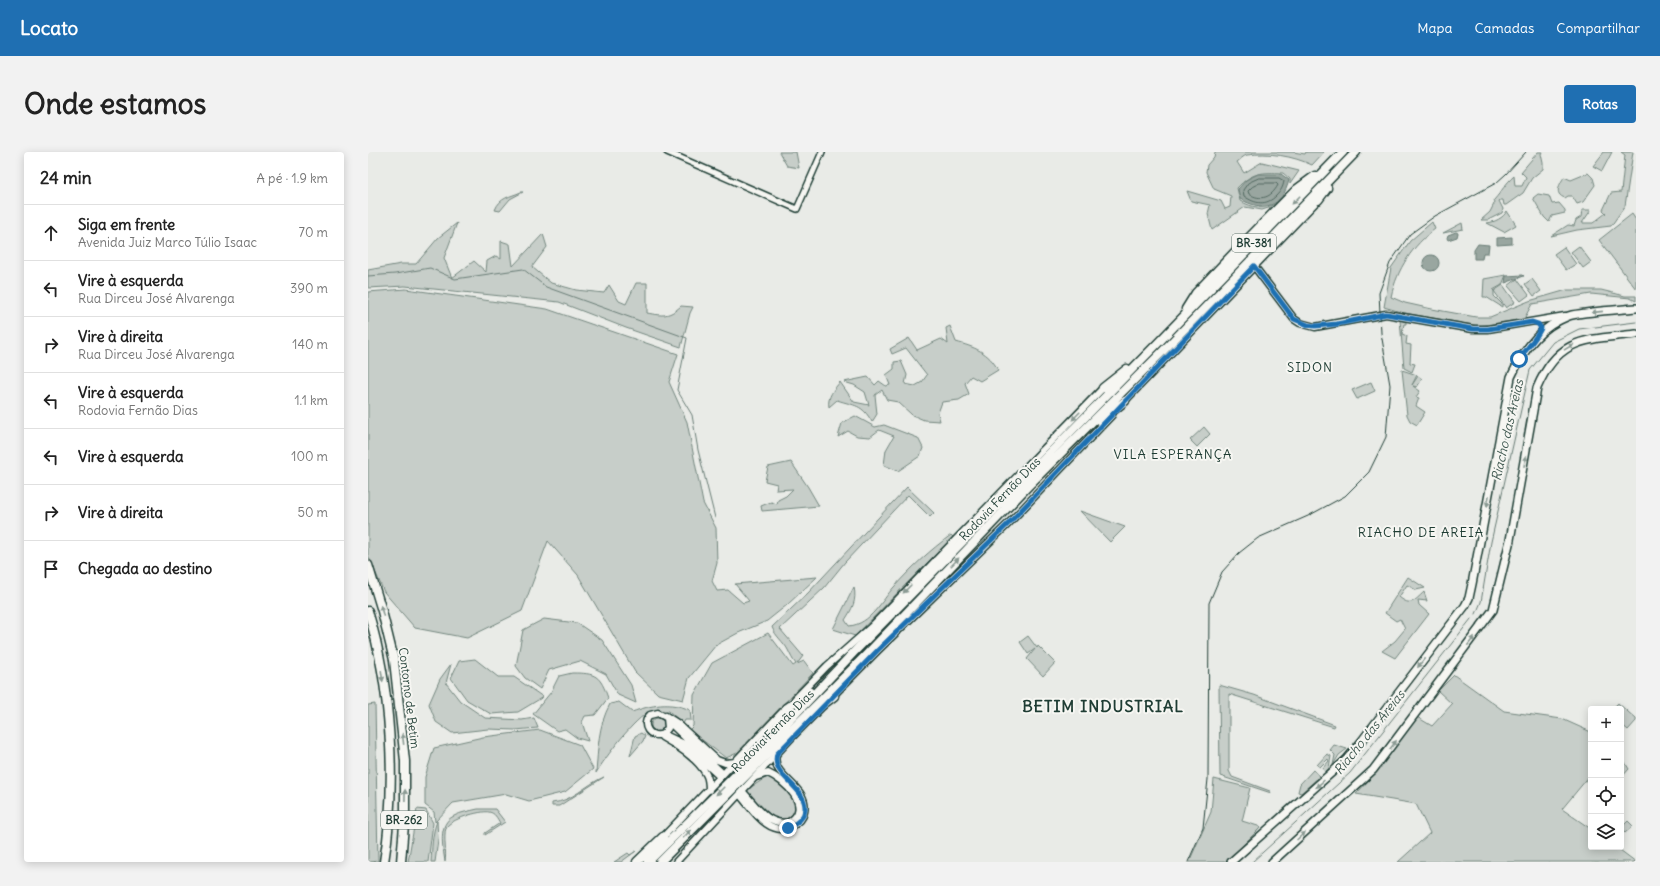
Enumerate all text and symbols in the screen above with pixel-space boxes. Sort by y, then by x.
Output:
text: Locato [20,16,78,40]
text: Mapa [1417,19,1452,37]
text: Camadas [1474,19,1534,37]
text: Compartilhar [1556,19,1640,37]
button: Rotas [1564,85,1636,123]
text: Onde estamos [24,86,206,122]
text: 24 min [40,167,91,189]
text: A pé · 1.9 km [257,170,328,187]
one-way arrow [1291,195,1301,205]
text: Siga em frente [78,215,175,234]
icon: ahead [40,222,62,244]
text: 70 m [299,224,328,241]
text: Avenida Juiz Marco Túlio Isaac [78,234,257,251]
road number: BR-381 [1232,234,1276,252]
text: Vire à esquerda [78,271,184,290]
icon: left [40,278,62,300]
text: 390 m [290,280,328,297]
text: Rua Dirceu José Alvarenga [78,290,235,307]
one-way arrow [1591,309,1603,315]
text: Vire à direita [78,327,163,346]
icon: right [40,334,62,356]
text: 140 m [292,336,328,353]
one-way arrow [1563,344,1575,351]
text: Rua Dirceu José Alvarenga [78,346,235,363]
route start [1510,350,1528,368]
district label: SIDON [1287,359,1333,376]
water label: Riacho das Areias [1488,377,1528,483]
text: Vire à esquerda [78,383,184,402]
icon: left [40,390,62,412]
text: 1.1 km [294,392,328,409]
text: Rodovia Fernão Dias [78,402,198,419]
one-way arrow [1072,411,1081,421]
icon: left [40,446,62,468]
district label: VILA ESPERANÇA [1114,446,1232,463]
text: Vire à esquerda [78,447,184,466]
text: 100 m [291,448,328,465]
street label: Rodovia Fernão Dias [956,454,1043,544]
one-way arrow [1522,455,1528,467]
one-way arrow [1485,495,1491,507]
icon: right [40,502,62,524]
text: Vire à direita [78,503,163,522]
text: 50 m [297,504,328,521]
district label: RIACHO DE AREIA [1358,524,1484,541]
one-way arrow [950,557,960,567]
icon: arrive [40,558,62,580]
text: Chegada ao destino [78,559,212,578]
one-way arrow [902,584,912,594]
one-way arrow [379,604,385,616]
one-way arrow [1467,635,1475,646]
street label: Contorno de Betim [396,647,423,750]
one-way arrow [1417,658,1425,669]
one-way arrow [379,670,385,682]
street label: Rodovia Fernão Dias [728,686,817,775]
water label: Riacho das Areias [1330,686,1409,778]
district label: BETIM INDUSTRIAL [1022,696,1184,716]
map controls [1588,706,1624,850]
button: + [1588,706,1624,742]
one-way arrow [399,733,406,745]
one-way arrow [1388,739,1397,750]
button: − [1588,742,1624,778]
button: locate [1588,778,1624,814]
one-way arrow [1314,779,1325,788]
one-way arrow [715,786,725,796]
one-way arrow [402,788,408,801]
road number: BR-262 [381,811,427,829]
button: layers [1588,814,1624,850]
route end [779,819,797,837]
one-way arrow [682,829,692,839]
one-way arrow [1296,832,1305,841]

